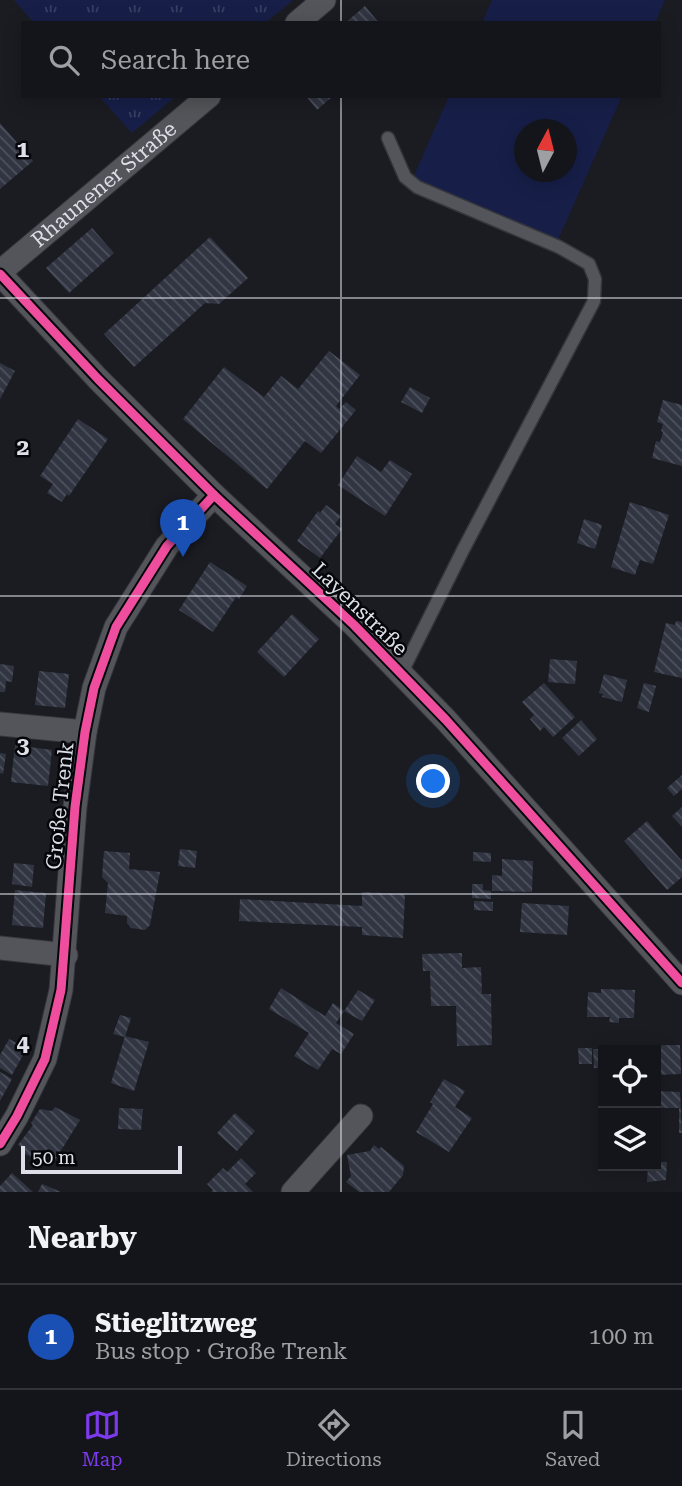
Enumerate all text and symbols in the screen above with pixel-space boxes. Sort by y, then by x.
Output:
search box [21,21,661,98]
icon: search [45,41,83,79]
text: Search here [101,45,250,75]
street label: Rhaunener Straße [27,117,181,252]
north arrow [514,119,577,182]
text: 1 [17,136,30,163]
text: 2 [17,434,29,461]
pin: 1 [160,499,206,557]
street label: Layenstraße [307,558,413,660]
text: 3 [17,732,30,759]
street label: Große Trenk [41,741,79,871]
your location [416,764,450,798]
text: 4 [17,1030,30,1057]
map controls [598,1045,661,1171]
button: locate [598,1045,661,1108]
button: layers [598,1108,661,1171]
scale bar [21,1143,182,1175]
text: 50 m [32,1146,75,1169]
text: Nearby [28,1220,137,1255]
text: Stieglitzweg [95,1308,256,1338]
text: 1 [45,1323,57,1350]
text: 100 m [589,1323,654,1350]
text: Bus stop · Große Trenk [95,1338,347,1365]
tab: Map [82,1406,122,1471]
tab: Directions [286,1406,382,1471]
tab: Saved [545,1406,600,1471]

